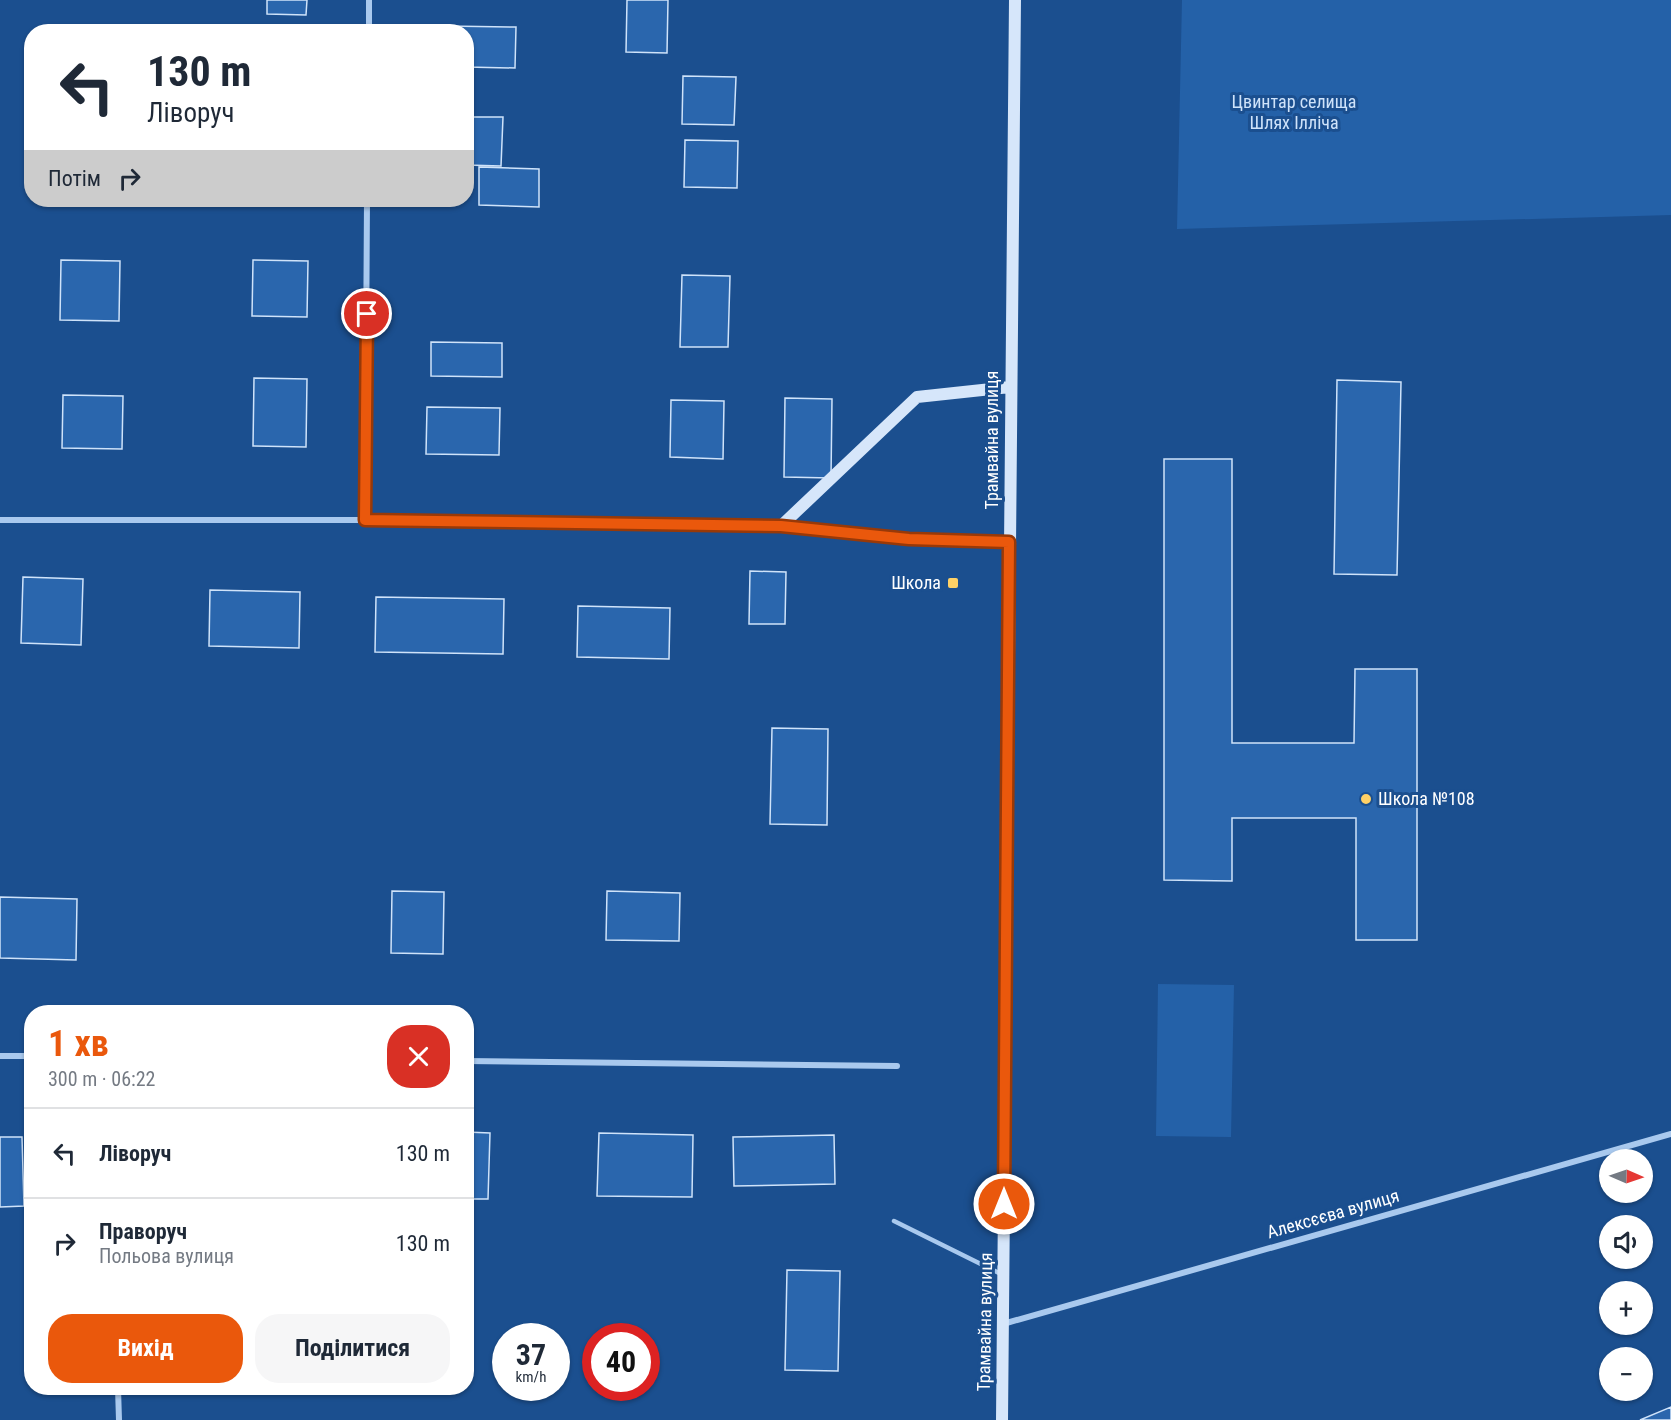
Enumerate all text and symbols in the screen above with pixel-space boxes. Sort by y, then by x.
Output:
text: 130 m [147,47,252,96]
icon: left [48,48,126,126]
park label: Цвинтар селища Шлях Ілліча [1232,91,1356,133]
text: Ліворуч [147,97,234,129]
icon: right [113,162,146,195]
text: Потім [48,166,101,191]
pin [341,288,392,339]
icon: arrive [350,297,383,330]
street label: Трамвайна вулиця [981,371,1002,509]
place label: Школа [891,572,941,593]
marker: Школа [946,576,960,590]
place label: Школа №108 [1378,788,1475,809]
marker: Школа №108 [1359,792,1373,806]
text: 1 хв [48,1023,109,1065]
button: close [387,1025,450,1088]
text: 300 m · 06:22 [48,1067,155,1091]
icon: left [48,1137,81,1170]
text: Ліворуч [99,1141,171,1166]
text: 130 m [396,1141,450,1166]
north arrow [1599,1149,1653,1203]
map controls [1599,1149,1653,1401]
position arrow [972,1172,1036,1236]
street label: Алексєєва вулиця [1264,1185,1401,1242]
button: sound [1599,1215,1653,1269]
text: Праворуч [99,1219,187,1244]
icon: right [48,1227,81,1260]
text: 130 m [396,1231,450,1256]
text: Польова вулиця [99,1244,234,1268]
street label: Трамвайна вулиця [973,1252,996,1392]
button: + [1599,1281,1653,1335]
button: Вихід [48,1314,243,1383]
button: Поділитися [255,1314,450,1383]
speed limit sign: 40 [582,1323,660,1401]
text: 37 [516,1337,546,1372]
button: − [1599,1347,1653,1401]
text: km/h [516,1368,546,1386]

